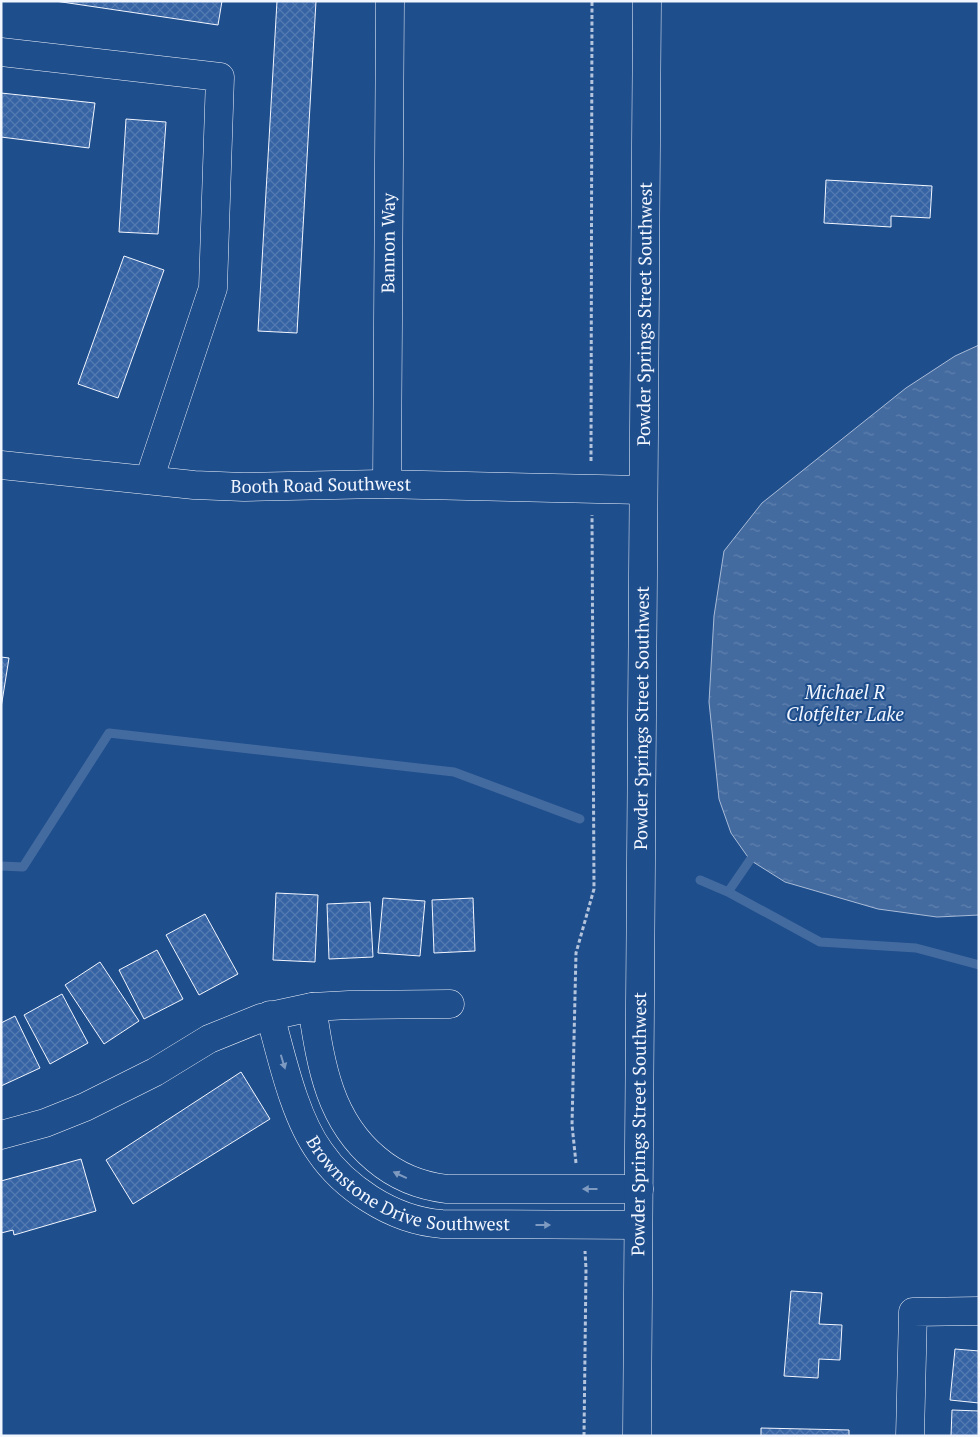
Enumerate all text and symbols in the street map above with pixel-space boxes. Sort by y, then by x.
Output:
street label: Powder Springs Street Southwest [631,182,657,446]
street label: Bannon Way [375,192,400,293]
street label: Booth Road Southwest [230,471,412,498]
street label: Powder Springs Street Southwest [628,586,654,850]
water label: Michael R Clotfelter Lake [786,679,904,726]
street label: Powder Springs Street Southwest [625,992,651,1256]
one-way arrow [280,1055,288,1070]
street label: Brownstone Drive Southwest [301,1131,510,1235]
one-way arrow [393,1170,407,1178]
one-way arrow [582,1185,598,1193]
one-way arrow [535,1221,551,1229]

